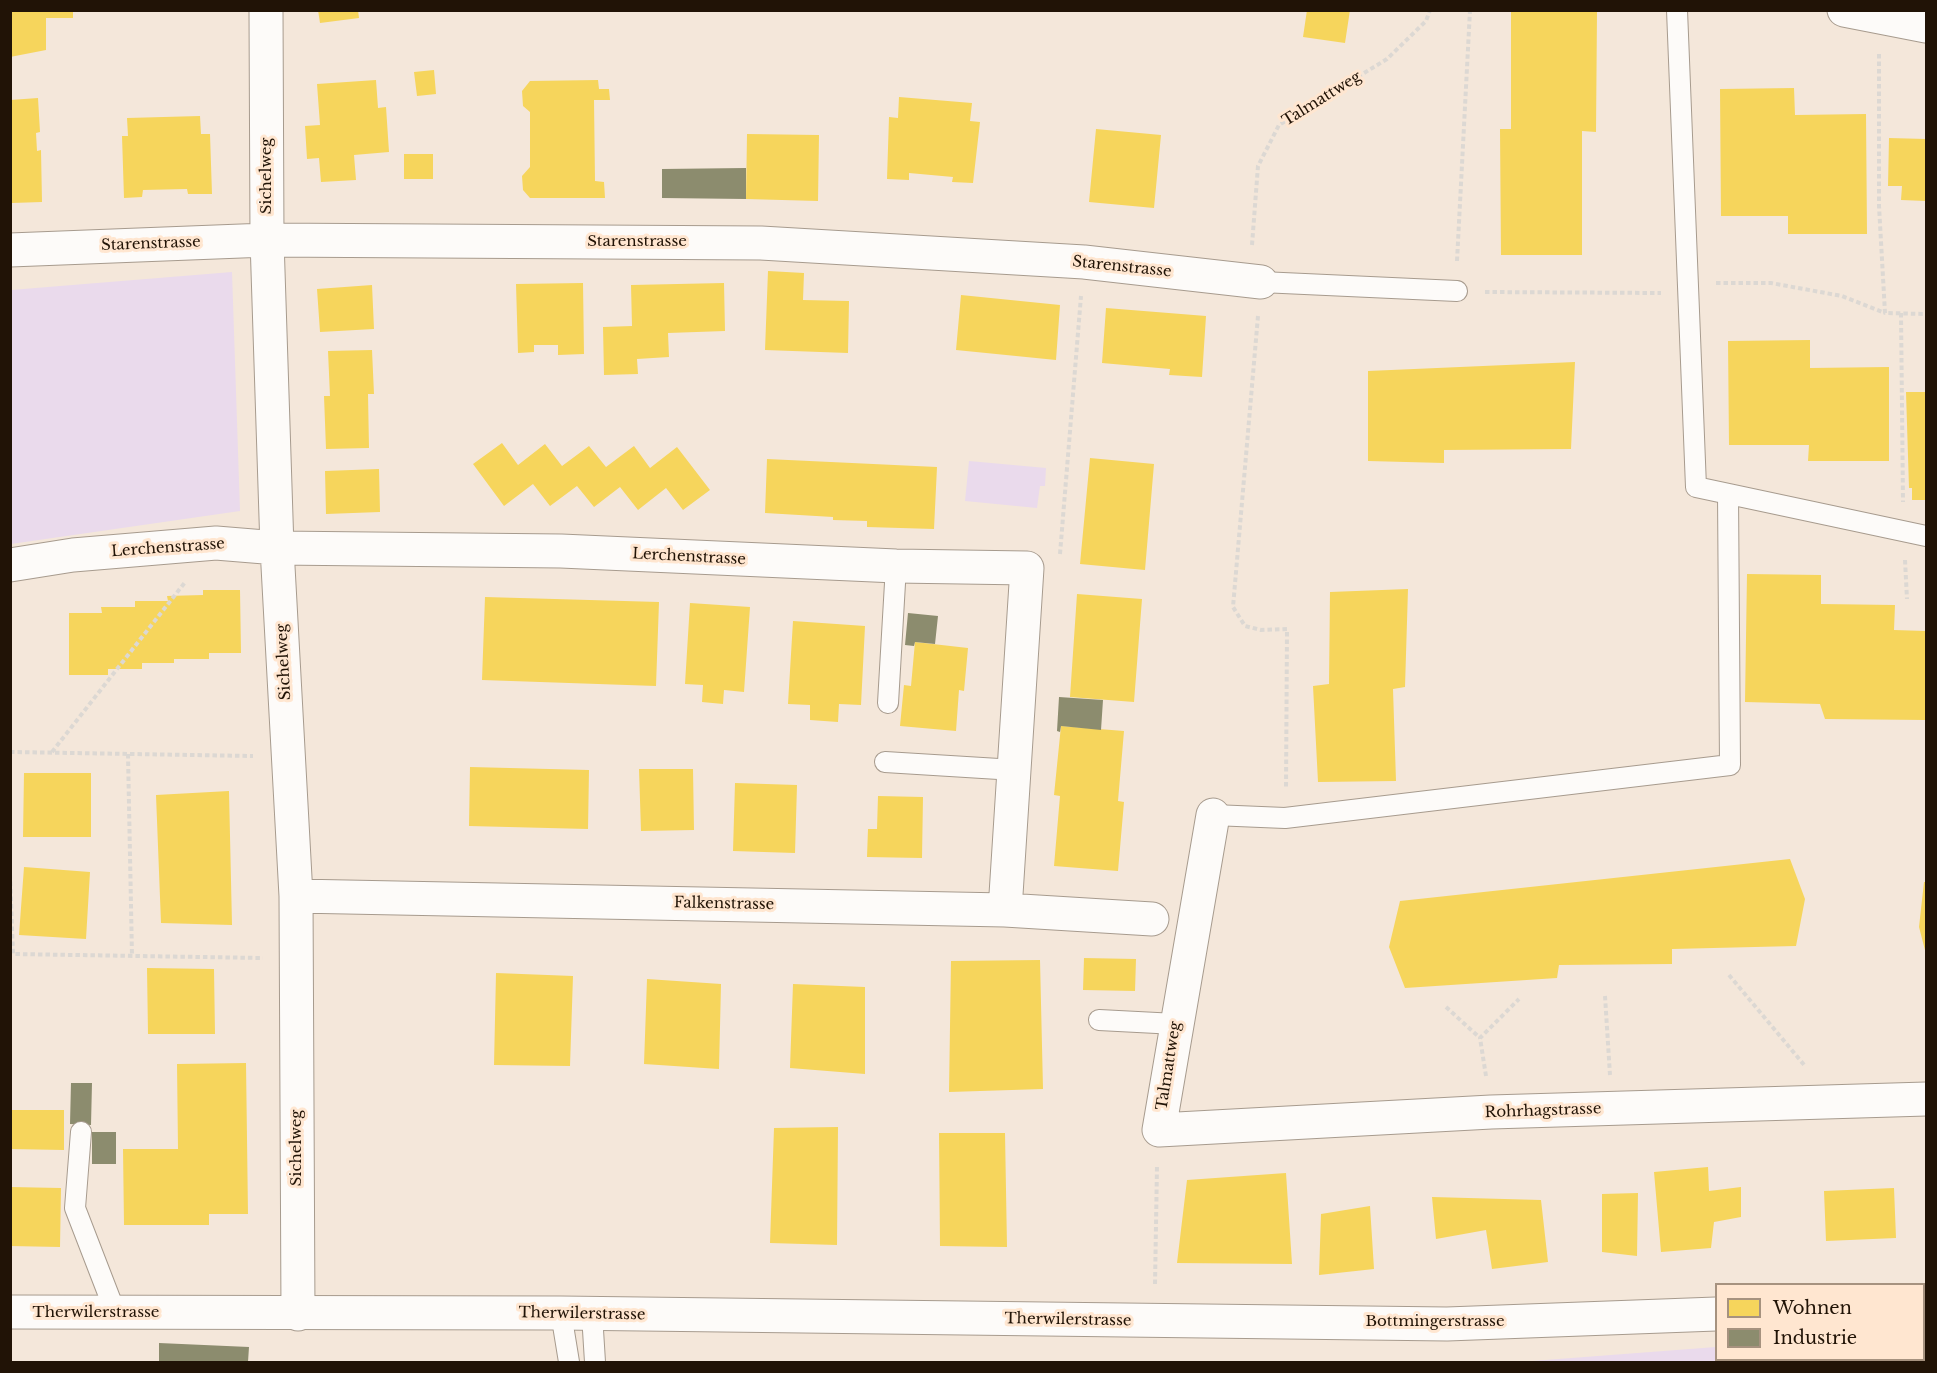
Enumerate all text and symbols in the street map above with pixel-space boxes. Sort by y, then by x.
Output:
street label: Talmattweg [1279,68,1365,130]
street label: Sichelweg [258,138,276,214]
street label: Starenstrasse [101,233,201,255]
street label: Starenstrasse [587,233,687,251]
street label: Starenstrasse [1072,253,1172,281]
street label: Lerchenstrasse [111,535,225,561]
street label: Lerchenstrasse [632,545,746,569]
street label: Sichelweg [273,623,295,701]
street label: Falkenstrasse [674,894,774,914]
street label: Talmattweg [1153,1020,1185,1112]
street label: Rohrhagstrasse [1484,1100,1602,1122]
street label: Sichelweg [288,1110,306,1186]
legend [1715,1283,1925,1361]
text: Wohnen [1773,1297,1852,1319]
street label: Therwilerstrasse [33,1304,159,1322]
street label: Therwilerstrasse [518,1304,646,1324]
street label: Therwilerstrasse [1004,1310,1132,1330]
street label: Bottmingerstrasse [1365,1313,1505,1331]
text: Industrie [1773,1327,1857,1349]

